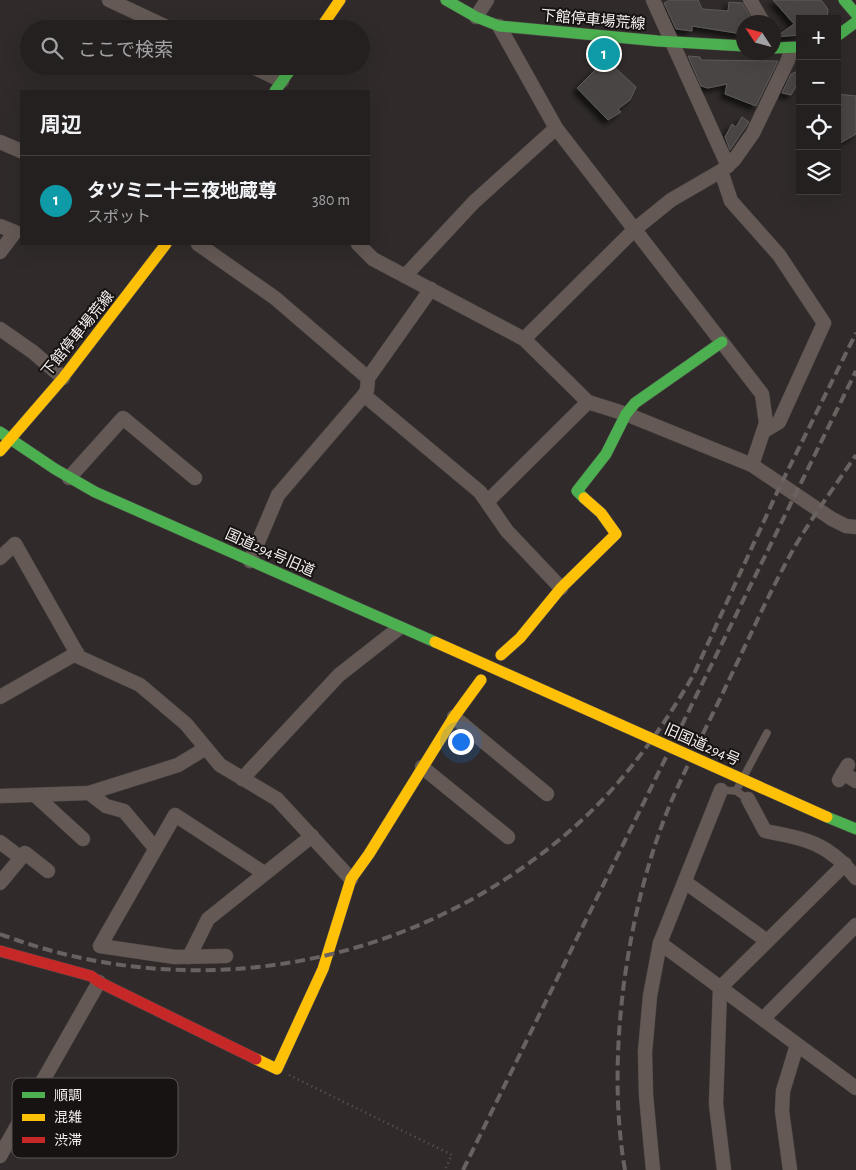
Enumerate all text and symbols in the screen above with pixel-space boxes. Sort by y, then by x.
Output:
street label: 下館停車場荒線 [540,7,646,32]
north arrow [736,15,781,60]
map controls [796,15,841,195]
button: + [796,15,841,60]
search box [20,20,370,75]
icon: search [38,34,66,62]
pin: 1 [588,35,620,73]
text: ここで検索 [78,41,173,60]
button: − [796,60,841,105]
button: locate [796,105,841,150]
text: 周辺 [40,115,82,136]
button: layers [796,150,841,195]
text: タツミ二十三夜地蔵尊 [87,182,277,201]
text: 1 [53,192,59,208]
text: 380 m [312,192,350,208]
text: スポット [87,209,151,225]
street label: 下館停車場荒線 [38,288,117,380]
street label: 国道294号旧道 [223,526,317,579]
street label: 旧国道294号 [662,721,742,768]
your location [448,729,474,755]
legend [12,1078,178,1158]
text: 順調 [54,1089,82,1103]
text: 混雑 [54,1109,82,1125]
text: 渋滞 [54,1133,82,1148]

